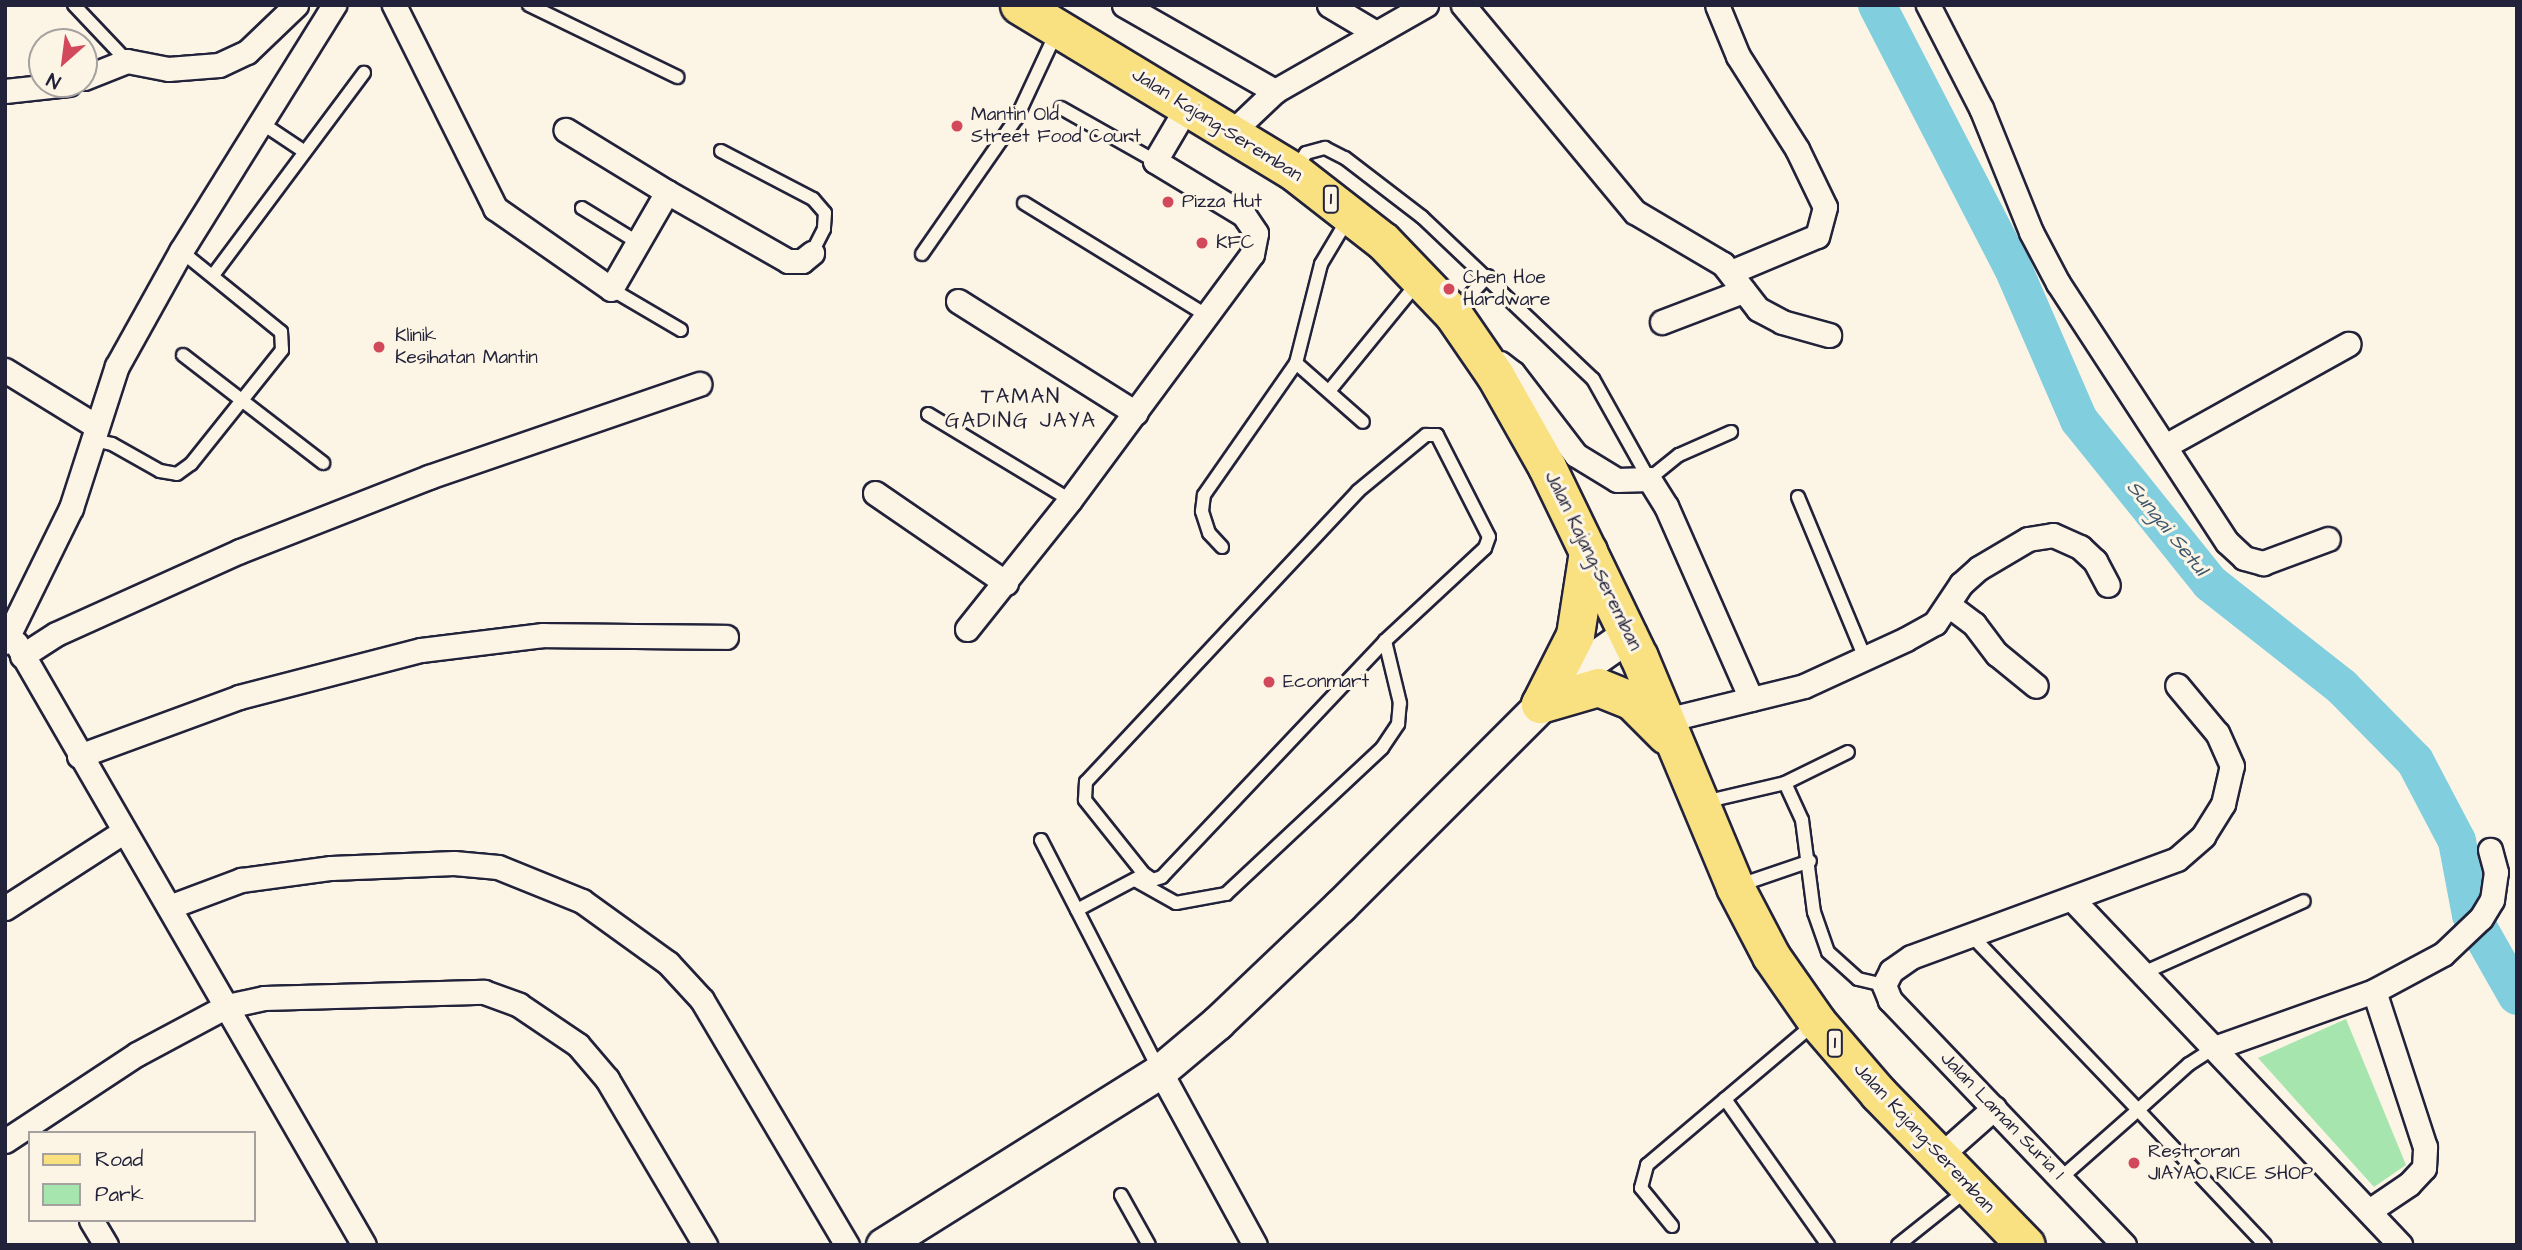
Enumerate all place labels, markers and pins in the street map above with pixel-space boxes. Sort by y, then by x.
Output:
place label: Mantin Old Street Food Court [971,104,1141,148]
marker: Mantin Old Street Food Court [949,118,965,134]
place label: Pizza Hut [1182,191,1262,213]
marker: Pizza Hut [1160,194,1176,210]
place label: KFC [1216,232,1254,254]
marker: KFC [1194,235,1210,251]
place label: Chen Hoe Hardware [1463,267,1550,311]
marker: Chen Hoe Hardware [1441,281,1457,297]
place label: Klinik Kesihatan Mantin [395,325,538,369]
marker: Klinik Kesihatan Mantin [369,337,389,357]
place label: Econmart [1283,671,1369,693]
marker: Econmart [1261,674,1277,690]
place label: Restroran JIAYAO RICE SHOP [2148,1141,2313,1185]
marker: Restroran JIAYAO RICE SHOP [2126,1155,2142,1171]

